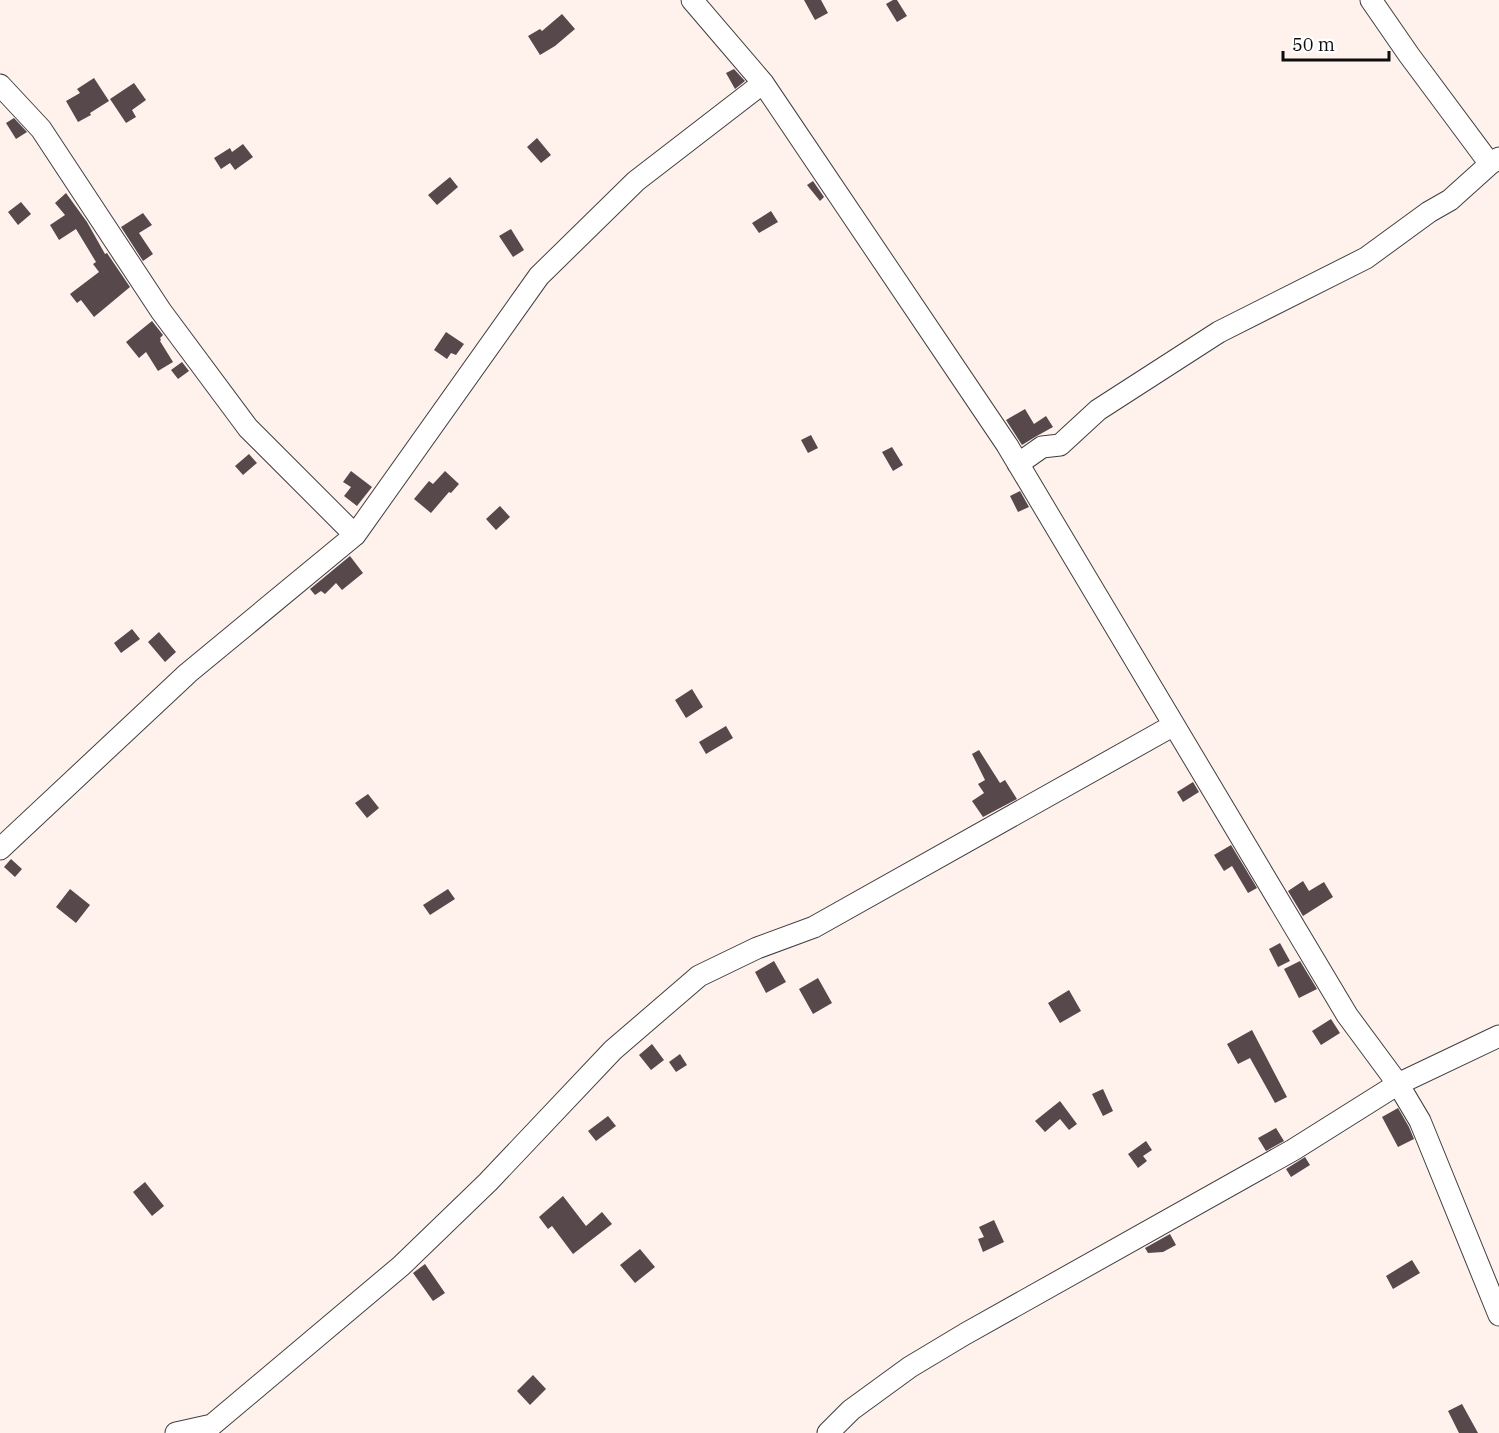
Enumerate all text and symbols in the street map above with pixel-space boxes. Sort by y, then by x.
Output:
scale bar [1283,24,1390,62]
text: 50 m [1292,33,1335,56]

